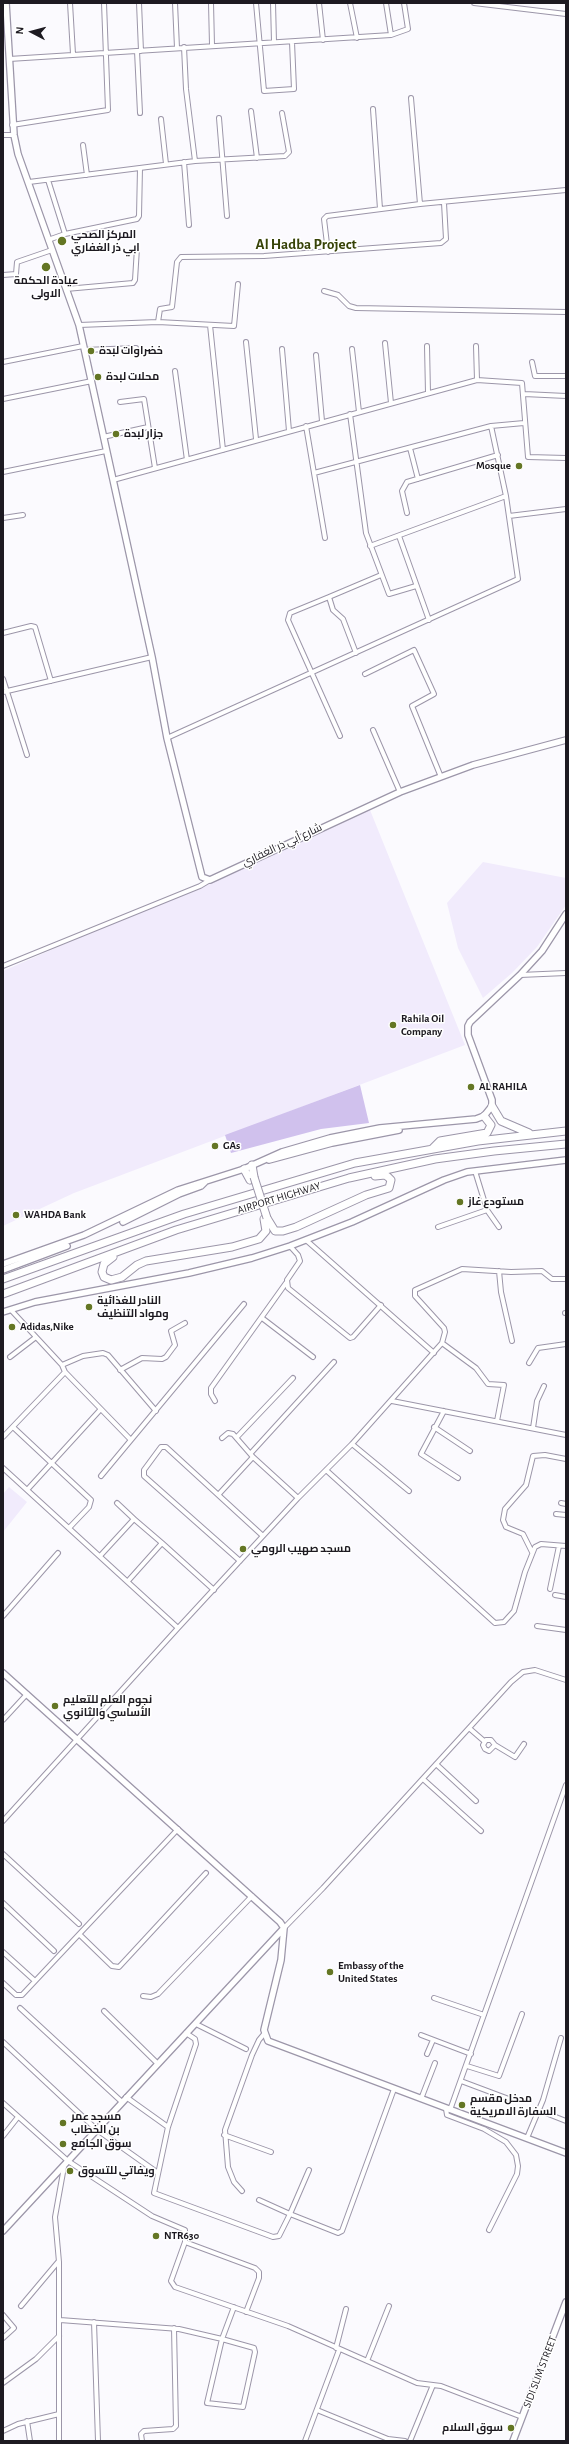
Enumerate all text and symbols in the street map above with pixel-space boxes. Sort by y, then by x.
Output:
north arrow [12,12,52,52]
text: N [14,26,25,35]
place label: المركز الصحي ابي ذر الغفاري [71,228,140,254]
marker: المركز الصحي ابي ذر الغفاري [56,235,68,247]
district label: Al Hadba Project [256,235,356,253]
marker: عيادة الحكمة الاولى [40,261,52,273]
place label: عيادة الحكمة الاولى [14,274,78,300]
place label: خضراوات لبدة [99,344,163,358]
marker: خضراوات لبدة [86,346,96,356]
place label: محلات لبدة [106,370,159,384]
marker: محلات لبدة [93,372,103,382]
place label: جزار لبدة [124,427,163,441]
marker: جزار لبدة [111,429,121,439]
place label: Mosque [476,459,511,473]
marker: Mosque [514,461,524,471]
street label: شارع أبي ذر الغفاري [240,821,324,869]
place label: Rahila Oil Company [401,1012,444,1038]
marker: Rahila Oil Company [388,1020,398,1030]
place label: AL RAHILA [479,1080,527,1094]
marker: AL RAHILA [466,1082,476,1092]
place label: GAs [223,1139,240,1153]
marker: GAs [210,1141,220,1151]
street label: AIRPORT HIGHWAY [236,1179,322,1217]
place label: مستودع غاز [468,1195,524,1209]
marker: مستودع غاز [455,1197,465,1207]
place label: WAHDA Bank [24,1208,86,1222]
marker: WAHDA Bank [11,1210,21,1220]
place label: النادر للغذائية ومواد التنظيف [97,1294,169,1320]
marker: النادر للغذائية ومواد التنظيف [84,1302,94,1312]
place label: Adidas,Nike [20,1320,74,1334]
marker: Adidas,Nike [7,1322,17,1332]
place label: مسجد صهيب الرومي [251,1542,351,1556]
marker: مسجد صهيب الرومي [238,1544,248,1554]
place label: نجوم العلم للتعليم الأساسي والثانوي [63,1693,152,1719]
marker: نجوم العلم للتعليم الأساسي والثانوي [50,1701,60,1711]
place label: Embassy of the United States [338,1959,404,1985]
marker: Embassy of the United States [325,1967,335,1977]
place label: مدخل مقسم السفارة الامريكية [470,2092,557,2118]
marker: مدخل مقسم السفارة الامريكية [457,2100,467,2110]
place label: مسجد عمر بن الخطاب [71,2110,121,2136]
marker: مسجد عمر بن الخطاب [58,2118,68,2128]
place label: سوق الجامع [71,2137,132,2151]
marker: سوق الجامع [58,2139,68,2149]
place label: ويفاتي للتسوق [78,2164,155,2178]
marker: ويفاتي للتسوق [65,2166,75,2176]
place label: NTR630 [164,2229,199,2243]
marker: NTR630 [151,2231,161,2241]
street label: SIDI SLIM STREET [520,2334,560,2410]
place label: سوق السلام [442,2421,503,2435]
marker: سوق السلام [506,2423,516,2433]

